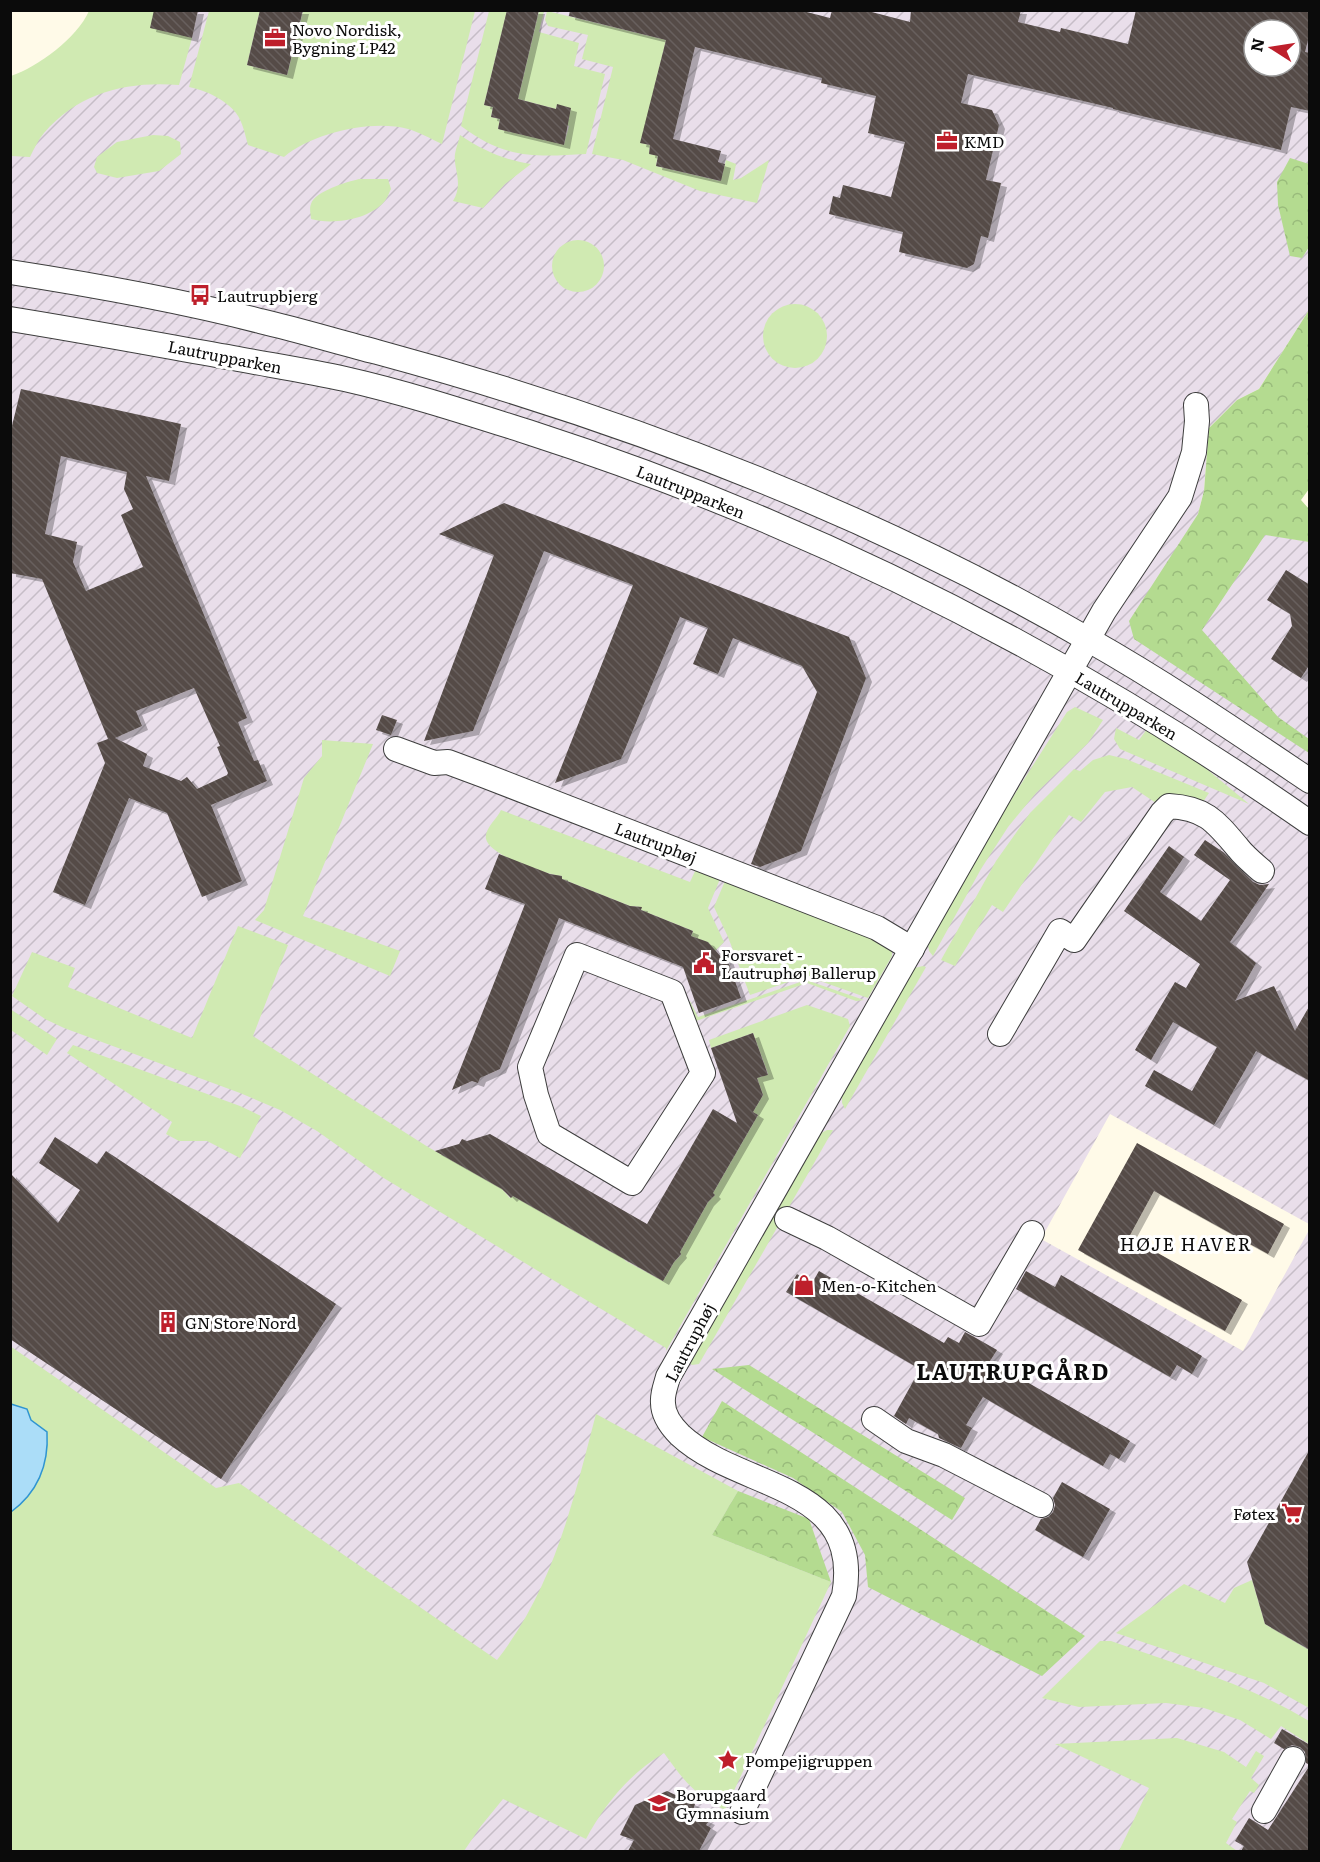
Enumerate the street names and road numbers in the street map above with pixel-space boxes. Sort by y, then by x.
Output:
street label: Lautrupparken [166,333,284,379]
street label: Lautrupparken [633,458,749,524]
street label: Lautrupparken [1071,665,1183,745]
street label: Lautruphøj [611,815,701,869]
street label: Lautruphøj [658,1298,720,1386]

